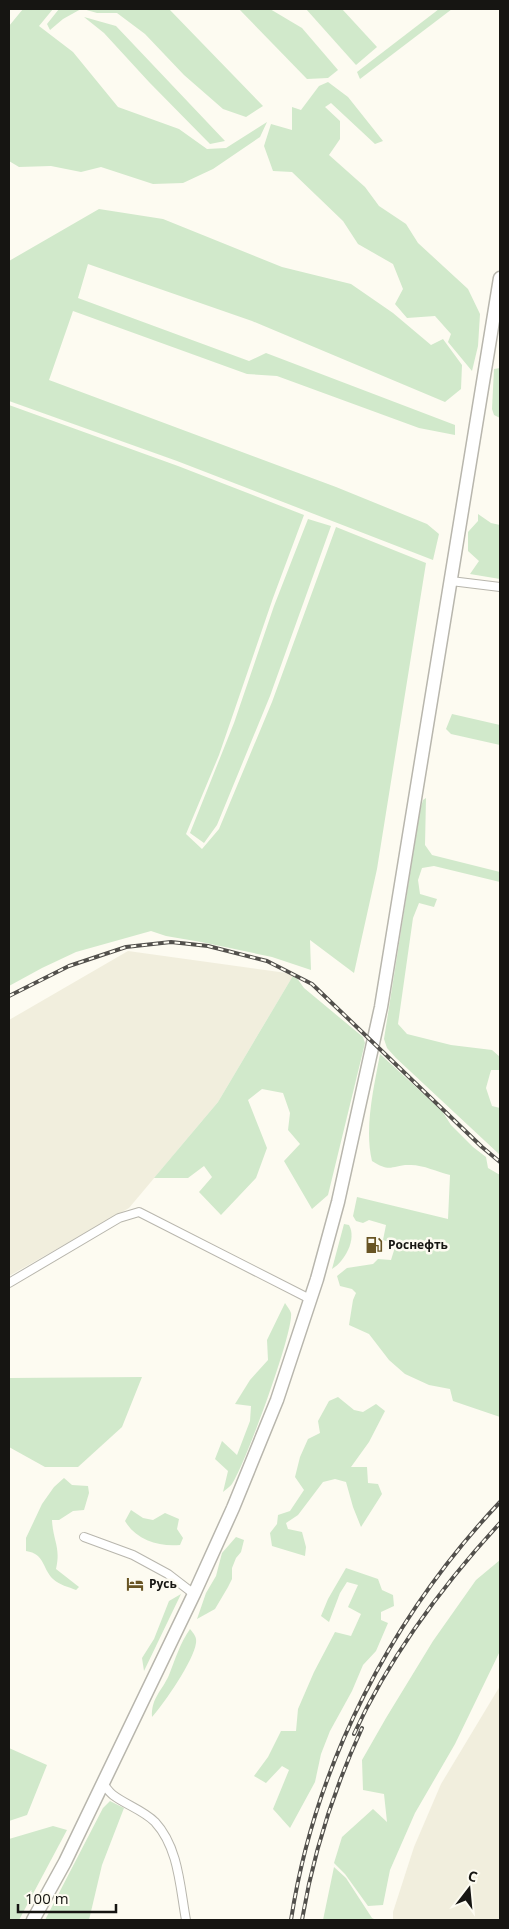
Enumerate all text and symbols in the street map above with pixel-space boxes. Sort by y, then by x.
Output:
fuel station icon: Роснефть [364,1235,384,1255]
place label: Роснефть [388,1236,448,1253]
hotel icon: Русь [125,1574,145,1594]
place label: Русь [149,1575,177,1592]
north arrow [444,1864,494,1914]
text: С [466,1866,480,1886]
scale bar [18,1882,115,1914]
text: 100 m [25,1888,69,1908]

